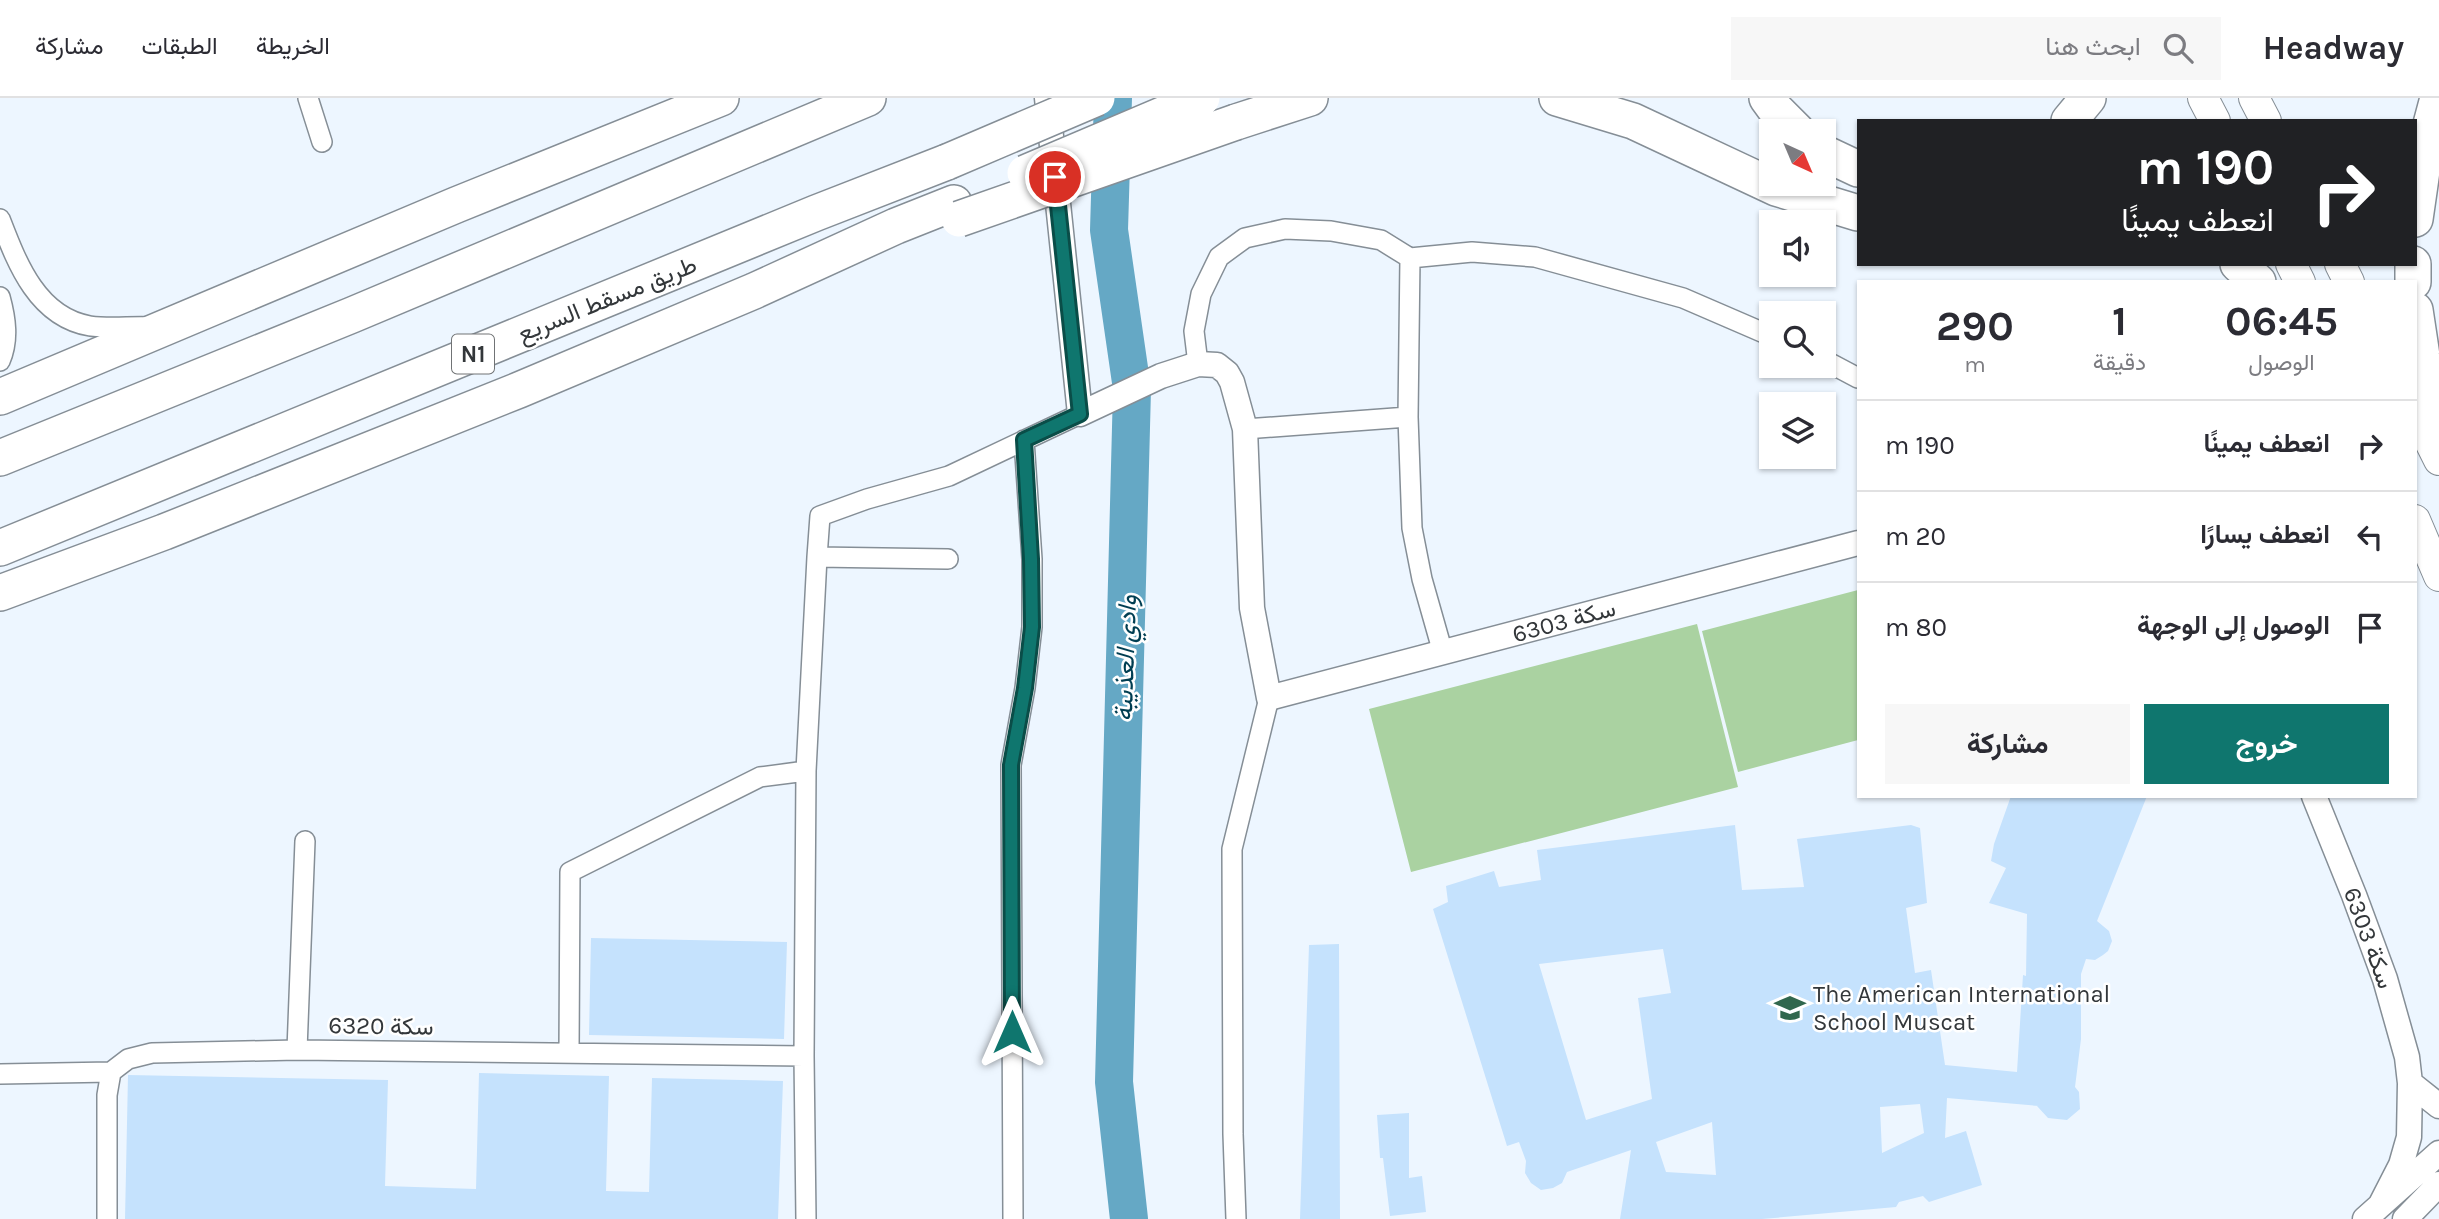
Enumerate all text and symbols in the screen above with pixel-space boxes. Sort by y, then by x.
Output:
search box [1731,17,2221,80]
icon: search [2159,29,2197,67]
text: Headway [2263,29,2404,67]
text: ابحث هنا [2045,31,2141,62]
text: مشاركة [35,32,103,60]
text: الطبقات [141,32,218,60]
text: الخريطة [256,32,330,60]
north arrow [1759,119,1836,196]
map controls [1759,119,1836,469]
text: 190 m [2137,139,2274,196]
pin [1025,147,1085,207]
icon: right [2298,147,2389,238]
icon: arrive [1036,158,1074,196]
text: انعطف يمينًا [2121,202,2274,239]
button: sound [1759,210,1836,287]
street label: طريق مسقط السريع [513,250,702,351]
text: 1 [2112,296,2127,346]
text: 06:45 [2225,296,2338,346]
button: search [1759,301,1836,378]
text: 290 [1936,301,2014,351]
road number: N1 [452,334,494,374]
text: دقيقة [2093,349,2146,376]
text: الوصول [2248,349,2315,376]
text: m [1964,351,1986,378]
button: layers [1759,392,1836,469]
icon: right [2351,427,2389,465]
text: انعطف يمينًا [2204,428,2330,459]
text: 190 m [1885,430,1955,461]
icon: left [2351,518,2389,556]
text: انعطف يسارًا [2200,519,2330,550]
text: 20 m [1885,521,1946,552]
water label: وادي العذيبة [1108,594,1148,722]
street label: سكة 6303 [1509,594,1619,648]
icon: arrive [2351,609,2389,647]
text: الوصول إلى الوجهة [2137,610,2330,641]
text: 80 m [1885,612,1947,643]
button: مشاركة [1885,704,2130,784]
button: خروج [2144,704,2389,784]
street label: سكة 6303 [2338,884,2400,992]
place label: The American International School Muscat [1813,980,2110,1036]
school or university icon: The American International School Muscat [1773,991,1807,1025]
position arrow [975,995,1049,1069]
street label: سكة 6320 [328,1011,434,1041]

